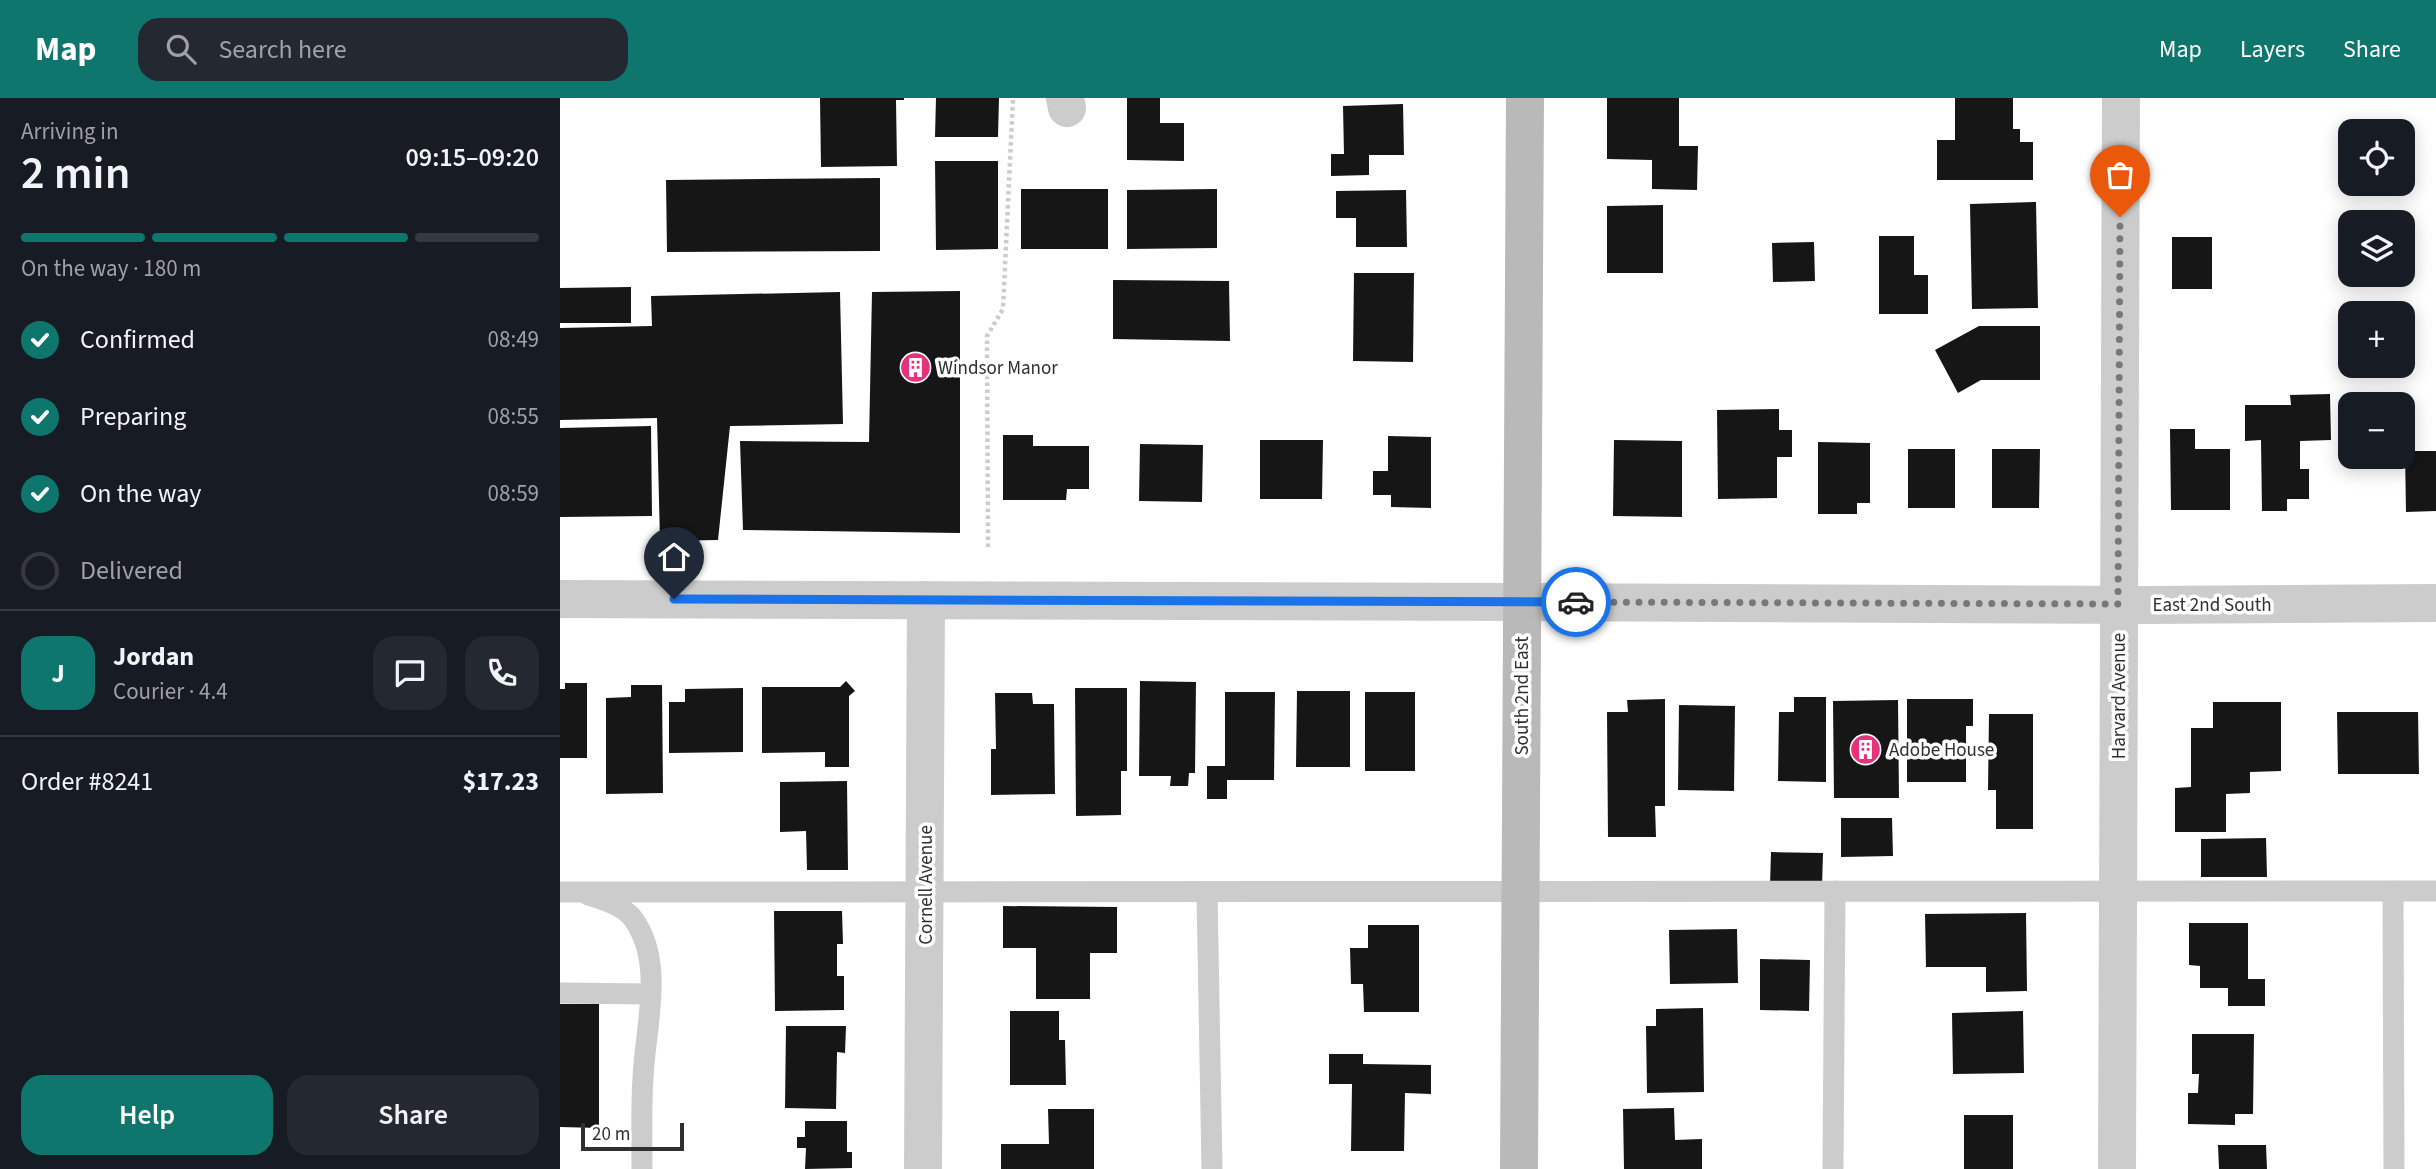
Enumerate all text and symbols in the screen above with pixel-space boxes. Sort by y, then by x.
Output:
search box [138,18,628,81]
text: Map [35,26,96,73]
icon: search [162,30,200,68]
text: Search here [218,31,347,68]
text: Map [2159,32,2202,67]
text: Layers [2240,32,2305,67]
text: Share [2343,32,2401,67]
text: Arriving in [21,115,119,148]
map controls [2338,119,2415,469]
button: locate [2338,119,2415,196]
text: 09:15–09:20 [406,139,539,176]
text: 2 min [21,141,130,206]
pin [2090,145,2150,217]
icon: bag [2101,156,2139,194]
button: layers [2338,210,2415,287]
text: On the way · 180 m [21,252,201,285]
button: + [2338,301,2415,378]
icon: check [21,321,59,359]
text: Confirmed [80,321,195,358]
text: 08:49 [488,323,539,356]
building icon: Windsor Manor [898,350,932,384]
place label: Windsor Manor [938,355,1058,382]
button: − [2338,392,2415,469]
icon: check [21,398,59,436]
text: Preparing [80,398,186,435]
text: 08:55 [488,400,539,433]
icon: check [21,475,59,513]
text: On the way [80,475,201,512]
text: 08:59 [488,477,539,510]
pin [644,527,704,599]
icon: home [655,538,693,576]
text: Delivered [80,552,183,589]
courier [1541,567,1611,637]
icon: car [1557,583,1595,621]
street label: East 2nd South [2152,592,2272,619]
street label: Harvard Avenue [2106,633,2133,759]
button: chat [373,636,447,710]
button: phone [465,636,539,710]
street label: South 2nd East [1509,636,1536,756]
text: Jordan [113,638,194,675]
text: J [51,655,65,692]
text: Courier · 4.4 [113,675,228,708]
building icon: Adobe House [1849,732,1883,766]
place label: Adobe House [1889,737,1994,764]
text: Order #8241 [21,763,153,800]
text: $17.23 [463,763,539,800]
street label: Cornell Avenue [913,825,940,945]
button: Help [21,1075,273,1155]
button: Share [287,1075,539,1155]
scale bar [581,1120,684,1152]
text: 20 m [592,1121,630,1148]

